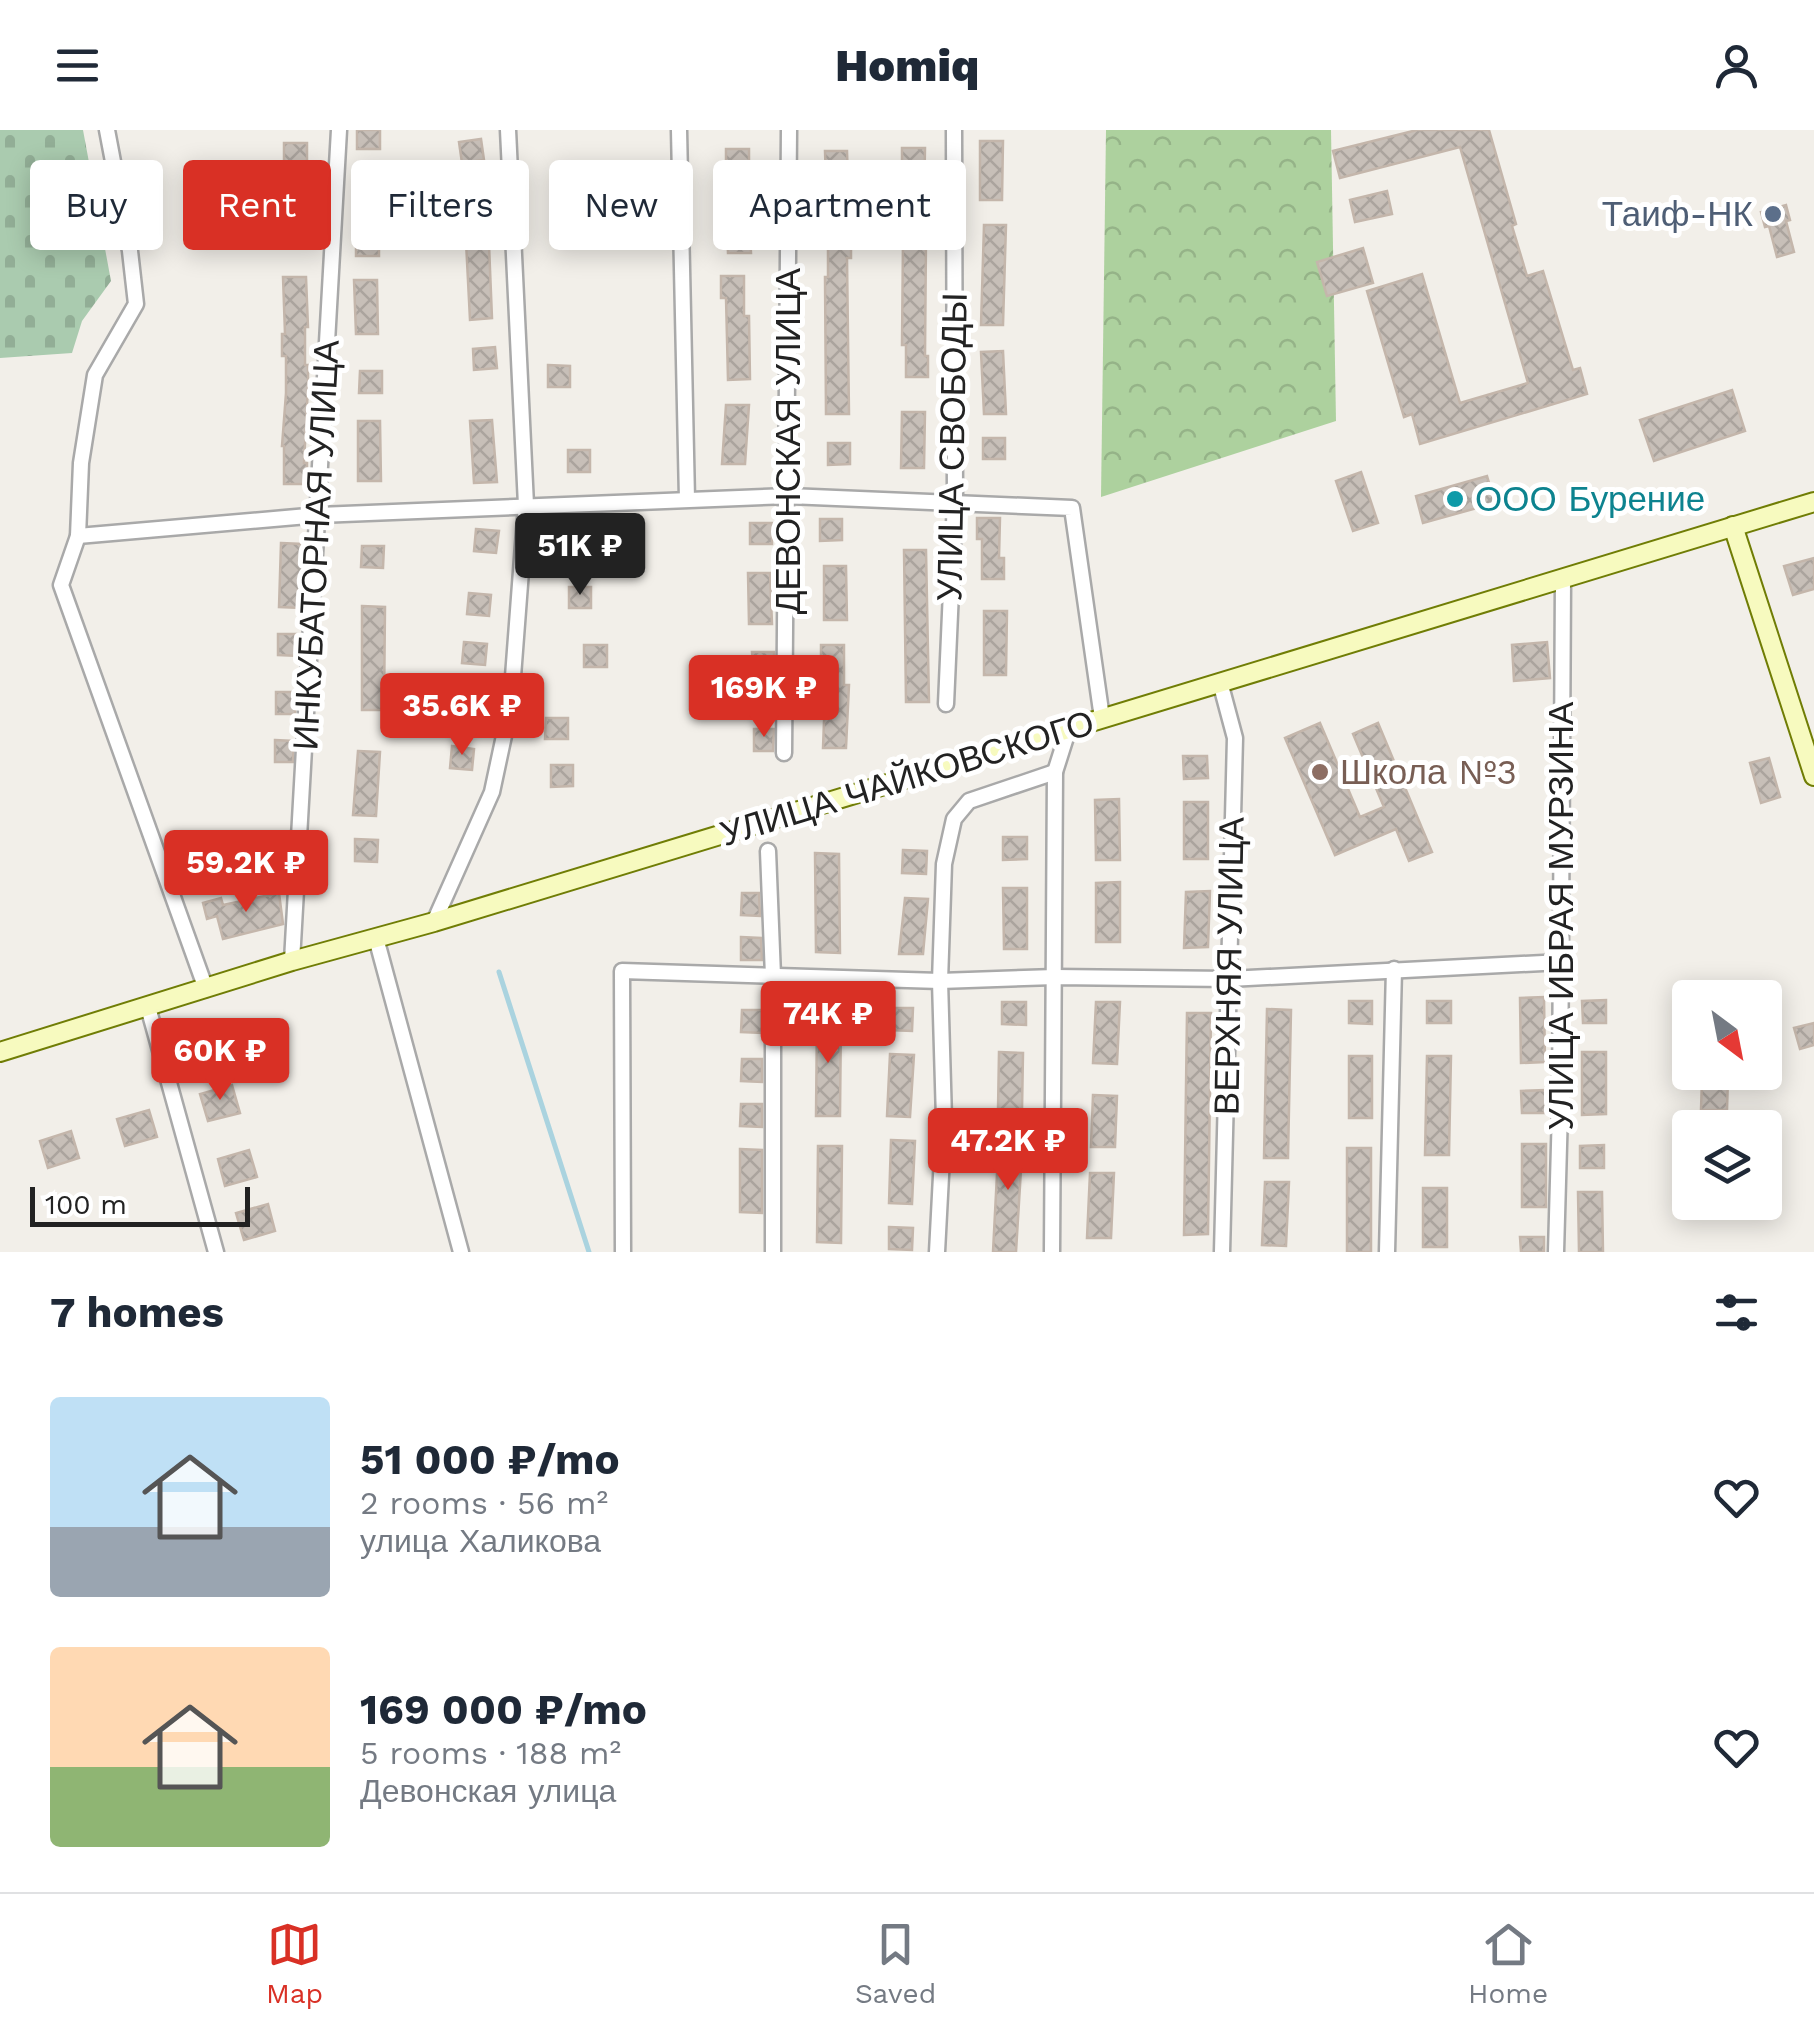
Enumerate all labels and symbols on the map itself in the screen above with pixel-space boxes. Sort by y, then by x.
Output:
place label: Таиф-НК [1602,193,1754,235]
marker: Таиф-НК [1762,203,1784,225]
street label: ДЕВОНСКАЯ УЛИЦА [767,267,809,614]
street label: УЛИЦА СВОБОДЫ [928,292,976,602]
street label: ИНКУБАТОРНАЯ УЛИЦА [284,338,348,751]
place label: ООО Бурение [1475,478,1705,520]
marker: ООО Бурение [1444,488,1466,510]
pin: 51K ₽ [510,513,650,598]
pin: 169K ₽ [683,655,845,740]
pin: 35.6K ₽ [370,673,554,758]
street label: УЛИЦА ЧАЙКОВСКОГО [715,701,1099,855]
street label: УЛИЦА ИБРАЯ МУРЗИНА [1540,701,1582,1130]
place label: Школа №3 [1340,751,1517,793]
marker: Школа №3 [1309,761,1331,783]
street label: ВЕРХНЯЯ УЛИЦА [1205,816,1253,1115]
pin: 59.2K ₽ [154,830,338,915]
north arrow [1672,980,1782,1090]
pin: 74K ₽ [758,981,898,1066]
pin: 60K ₽ [150,1018,290,1103]
pin: 47.2K ₽ [916,1108,1100,1193]
scale bar [30,1182,250,1226]

